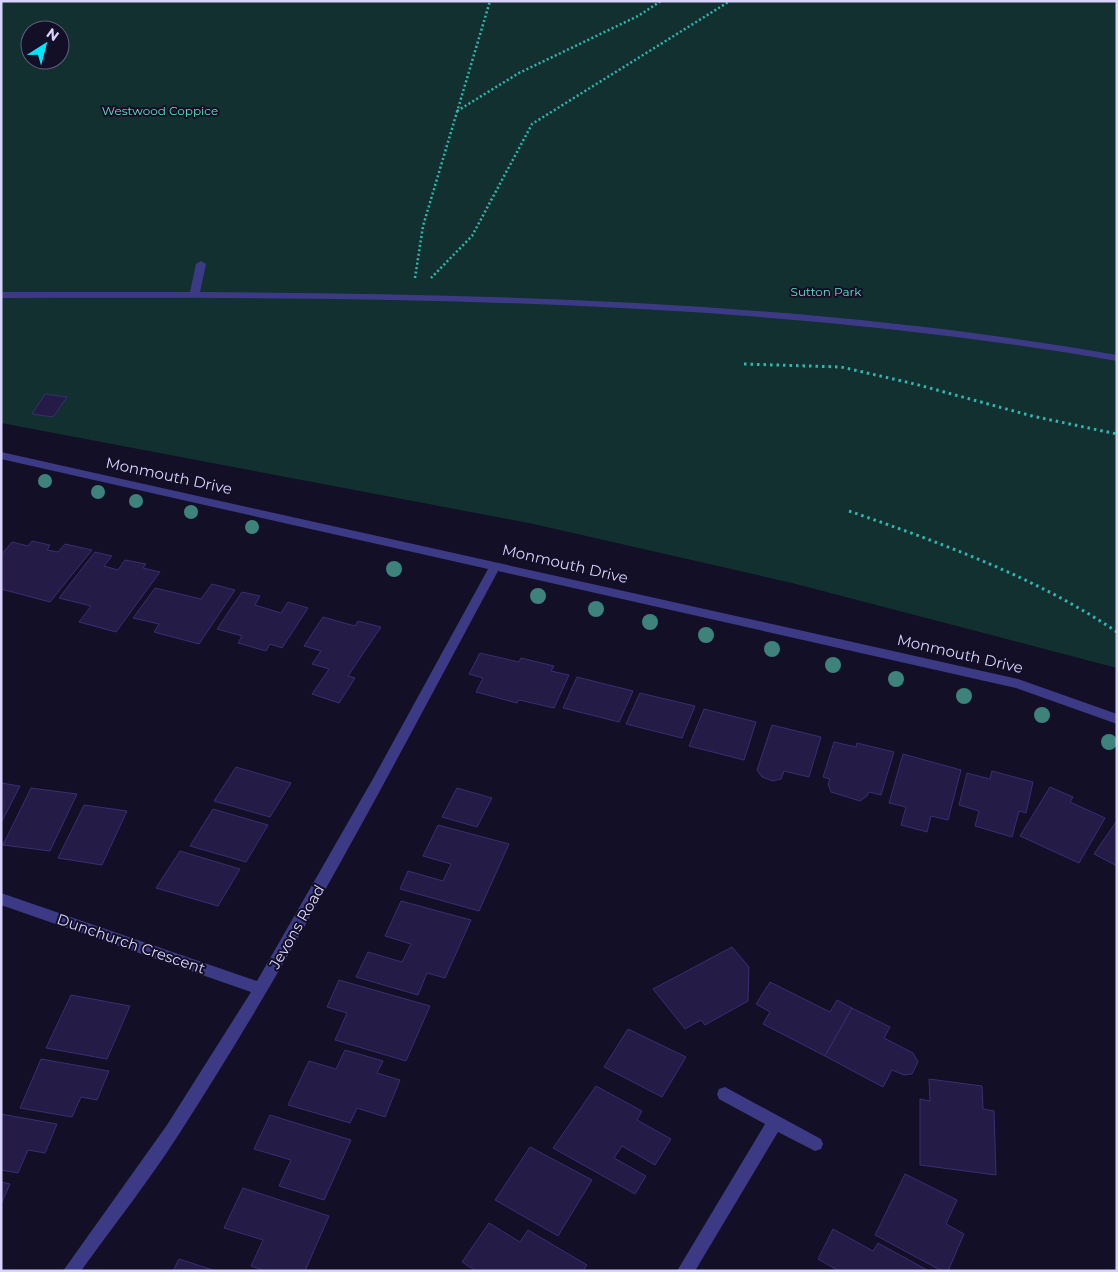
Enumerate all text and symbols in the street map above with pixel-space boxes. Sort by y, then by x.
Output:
north arrow [20,20,70,70]
text: N [43,24,63,45]
park label: Westwood Coppice [102,103,218,118]
park label: Sutton Park [791,284,862,299]
street label: Monmouth Drive [104,453,234,498]
street label: Monmouth Drive [500,540,630,587]
street label: Monmouth Drive [895,630,1025,677]
street label: Jevons Road [264,881,328,973]
street label: Dunchurch Crescent [54,909,208,978]

